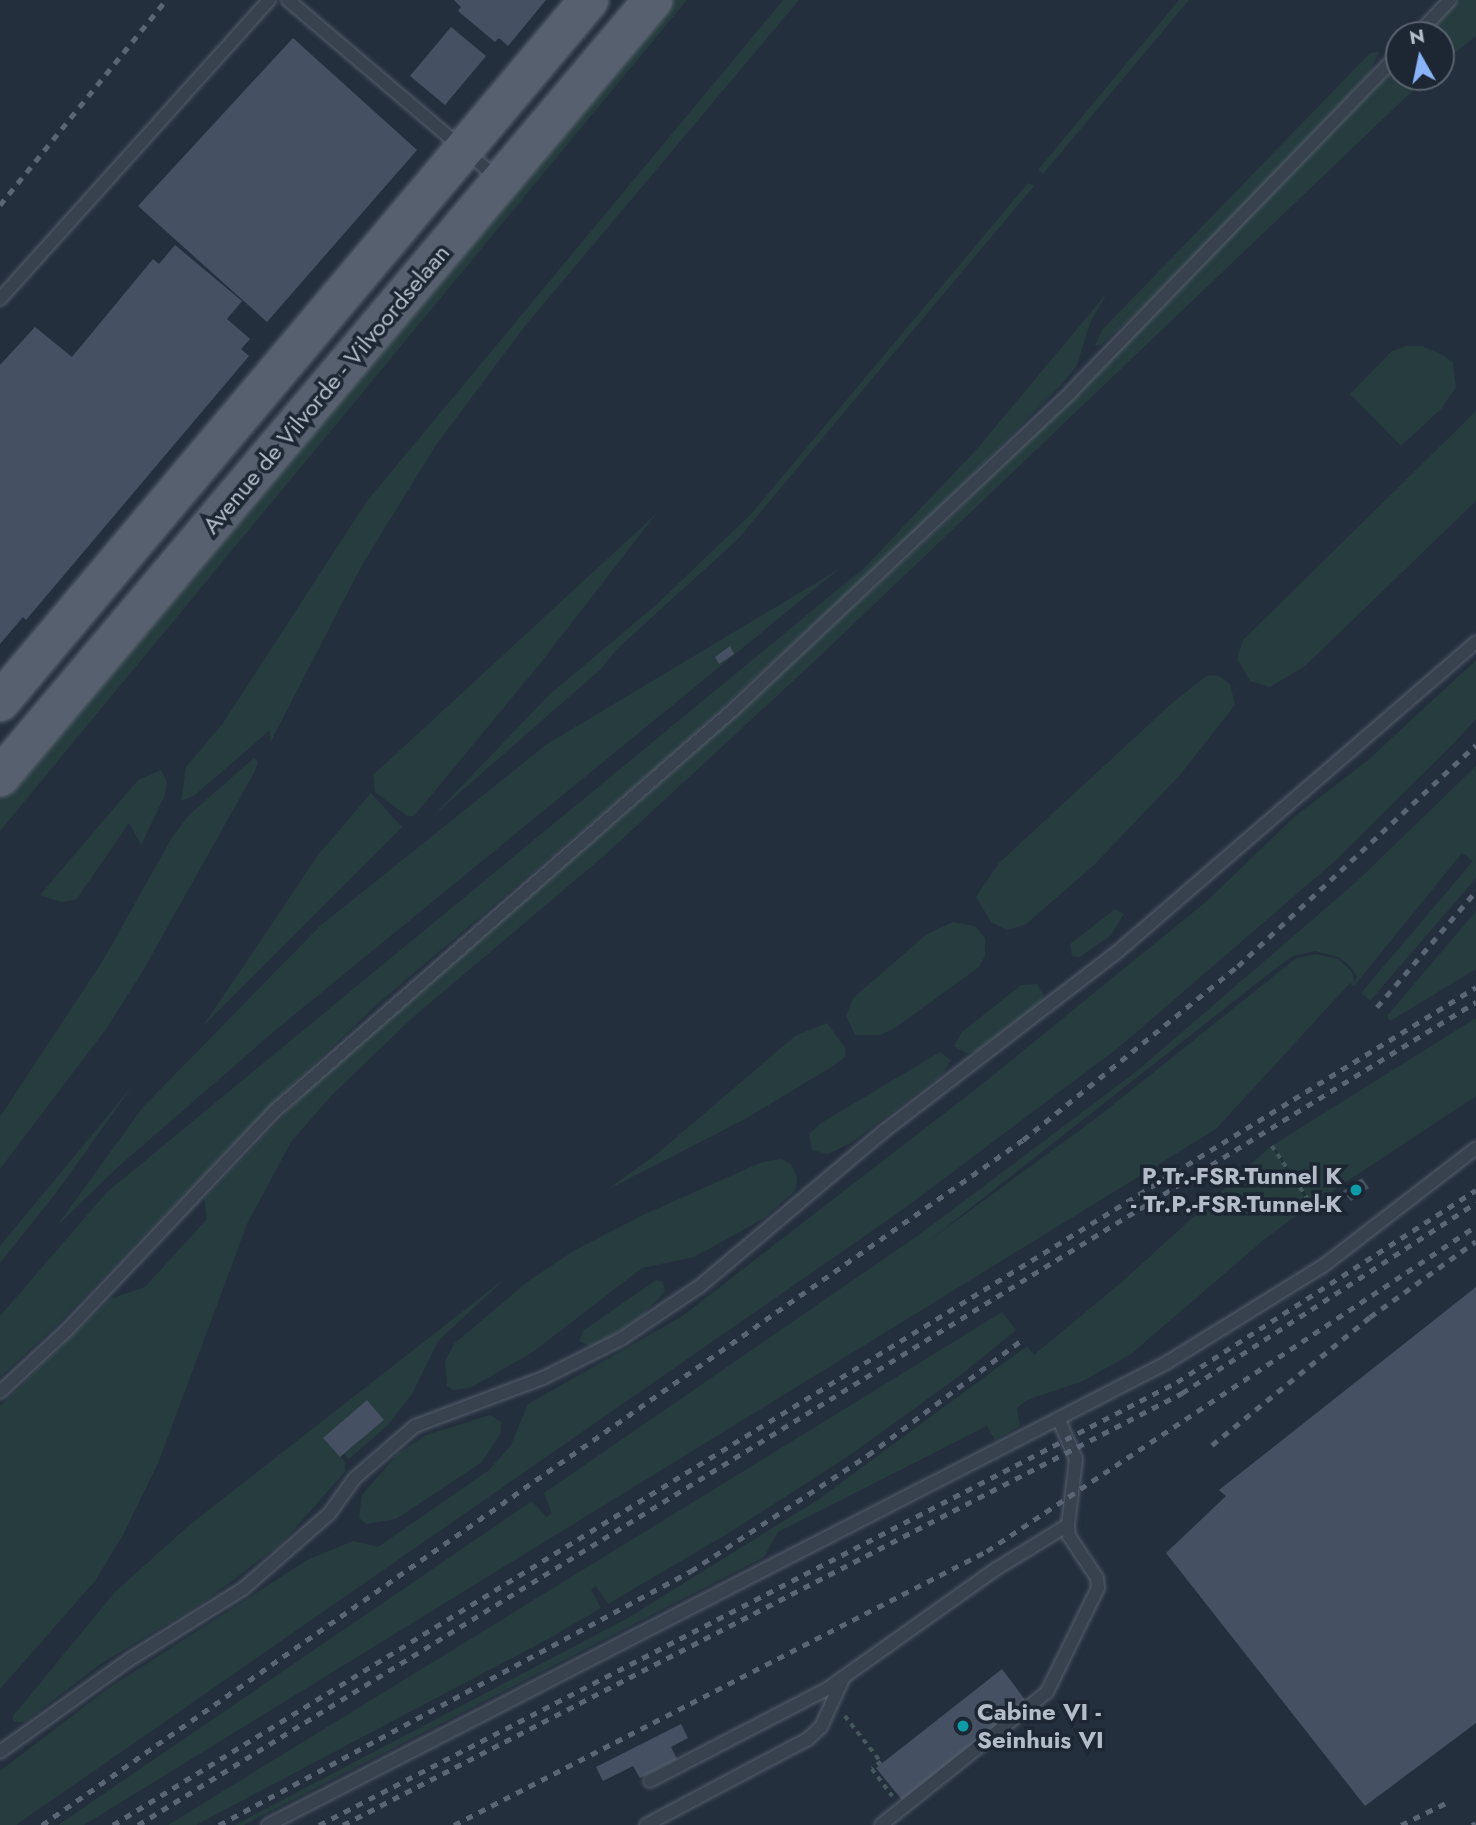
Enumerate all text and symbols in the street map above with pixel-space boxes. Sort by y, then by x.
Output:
north arrow [1385,21,1455,91]
text: N [1407,22,1427,51]
street label: Avenue de Vilvorde - Vilvoordselaan [196,238,456,540]
place label: P.Tr.-FSR-Tunnel K - Tr.P.-FSR-Tunnel-K [1131,1162,1342,1218]
marker: P.Tr.-FSR-Tunnel K - Tr.P.-FSR-Tunnel-K [1348,1182,1364,1198]
place label: Cabine VI - Seinhuis VI [977,1698,1104,1754]
marker: Cabine VI - Seinhuis VI [955,1718,971,1734]

